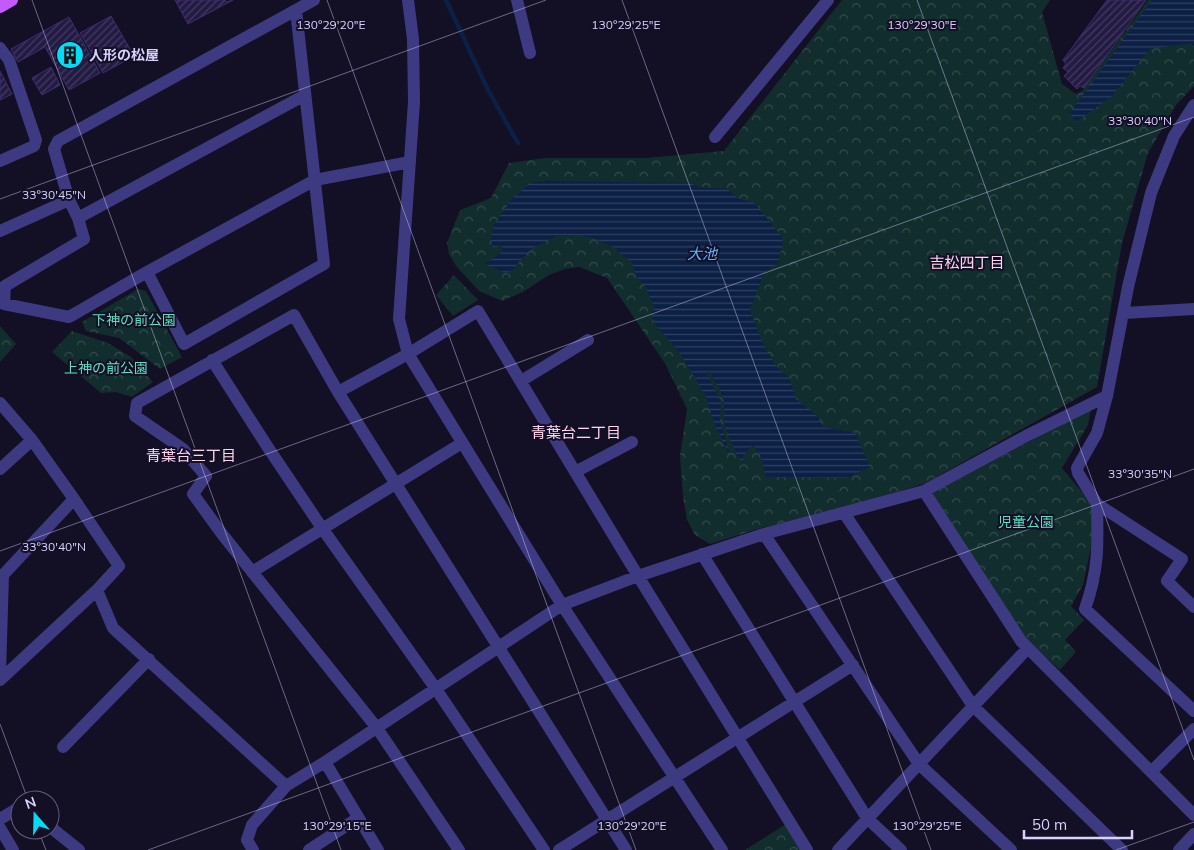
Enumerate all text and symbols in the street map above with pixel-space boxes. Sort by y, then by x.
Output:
text: 130°29'20"E [296,17,366,32]
text: 130°29'25"E [591,17,661,32]
text: 130°29'30"E [887,17,957,32]
building icon: 人形の松屋 [55,40,85,70]
place label: 人形の松屋 [89,46,159,64]
text: 33°30'40"N [1108,113,1172,128]
text: 33°30'45"N [22,187,86,202]
water label: 大池 [687,244,719,263]
district label: 吉松四丁目 [929,253,1005,272]
park label: 下神の前公園 [92,311,176,329]
park label: 上神の前公園 [64,359,148,377]
district label: 青葉台二丁目 [531,423,621,442]
district label: 青葉台三丁目 [146,446,236,465]
text: 33°30'35"N [1108,466,1172,481]
park label: 児童公園 [998,513,1054,531]
text: 33°30'40"N [22,539,86,554]
north arrow [10,790,60,840]
text: N [23,793,39,813]
scale bar [1024,808,1132,840]
text: 50 m [1032,815,1067,834]
text: 130°29'15"E [302,818,372,833]
text: 130°29'20"E [597,818,667,833]
text: 130°29'25"E [892,818,962,833]

